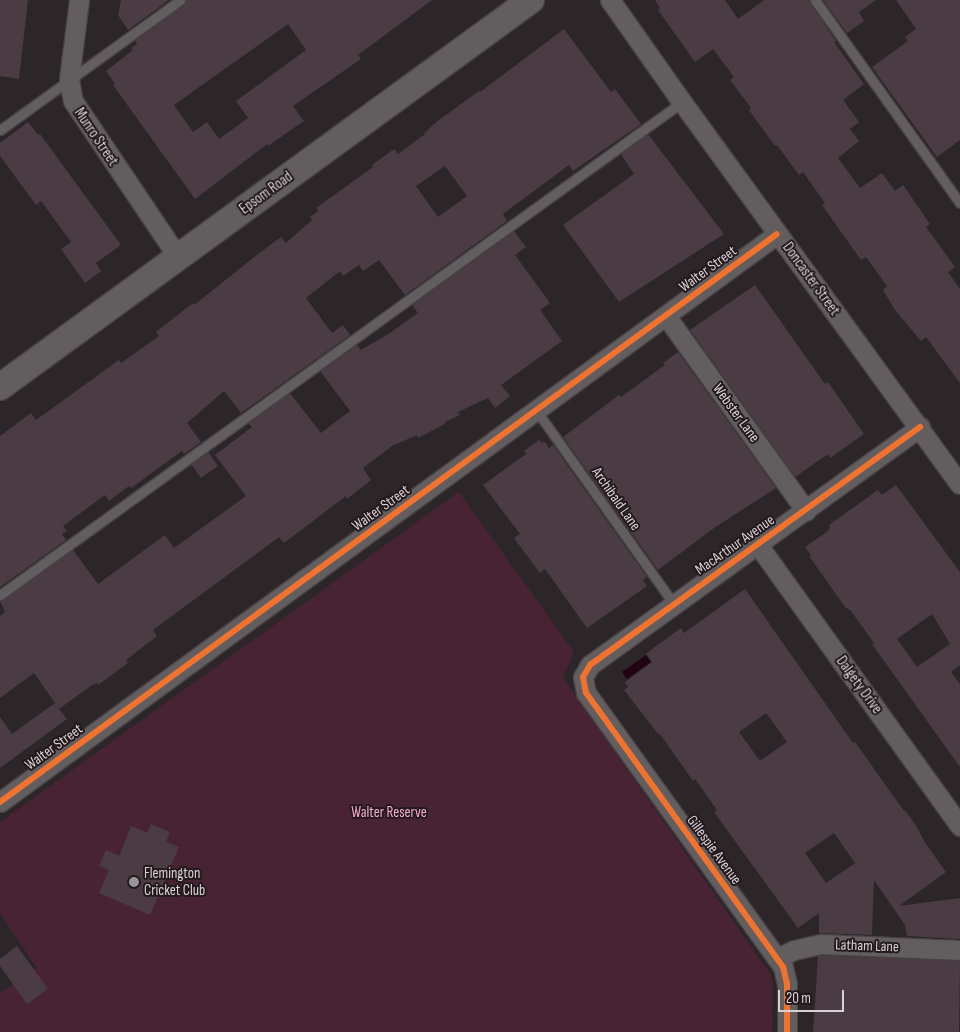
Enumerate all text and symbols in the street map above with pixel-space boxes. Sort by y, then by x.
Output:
street label: Munro Street [70,105,122,169]
street label: Epsom Road [236,168,296,218]
street label: Doncaster Street [778,239,844,319]
street label: Walter Street [676,242,740,296]
street label: Webster Lane [709,380,763,446]
street label: Archibald Lane [588,464,644,534]
street label: Walter Street [349,481,413,535]
street label: MacArthur Avenue [692,511,778,579]
street label: Dalgety Drive [832,653,886,717]
street label: Walter Street [22,720,86,774]
park label: Walter Reserve [351,804,427,822]
street label: Gillespie Avenue [683,812,745,888]
place label: Flemington Cricket Club [144,864,205,899]
marker: Flemington Cricket Club [128,876,140,888]
street label: Latham Lane [835,936,899,956]
scale bar [780,980,846,1012]
text: 20 m [786,989,811,1008]

